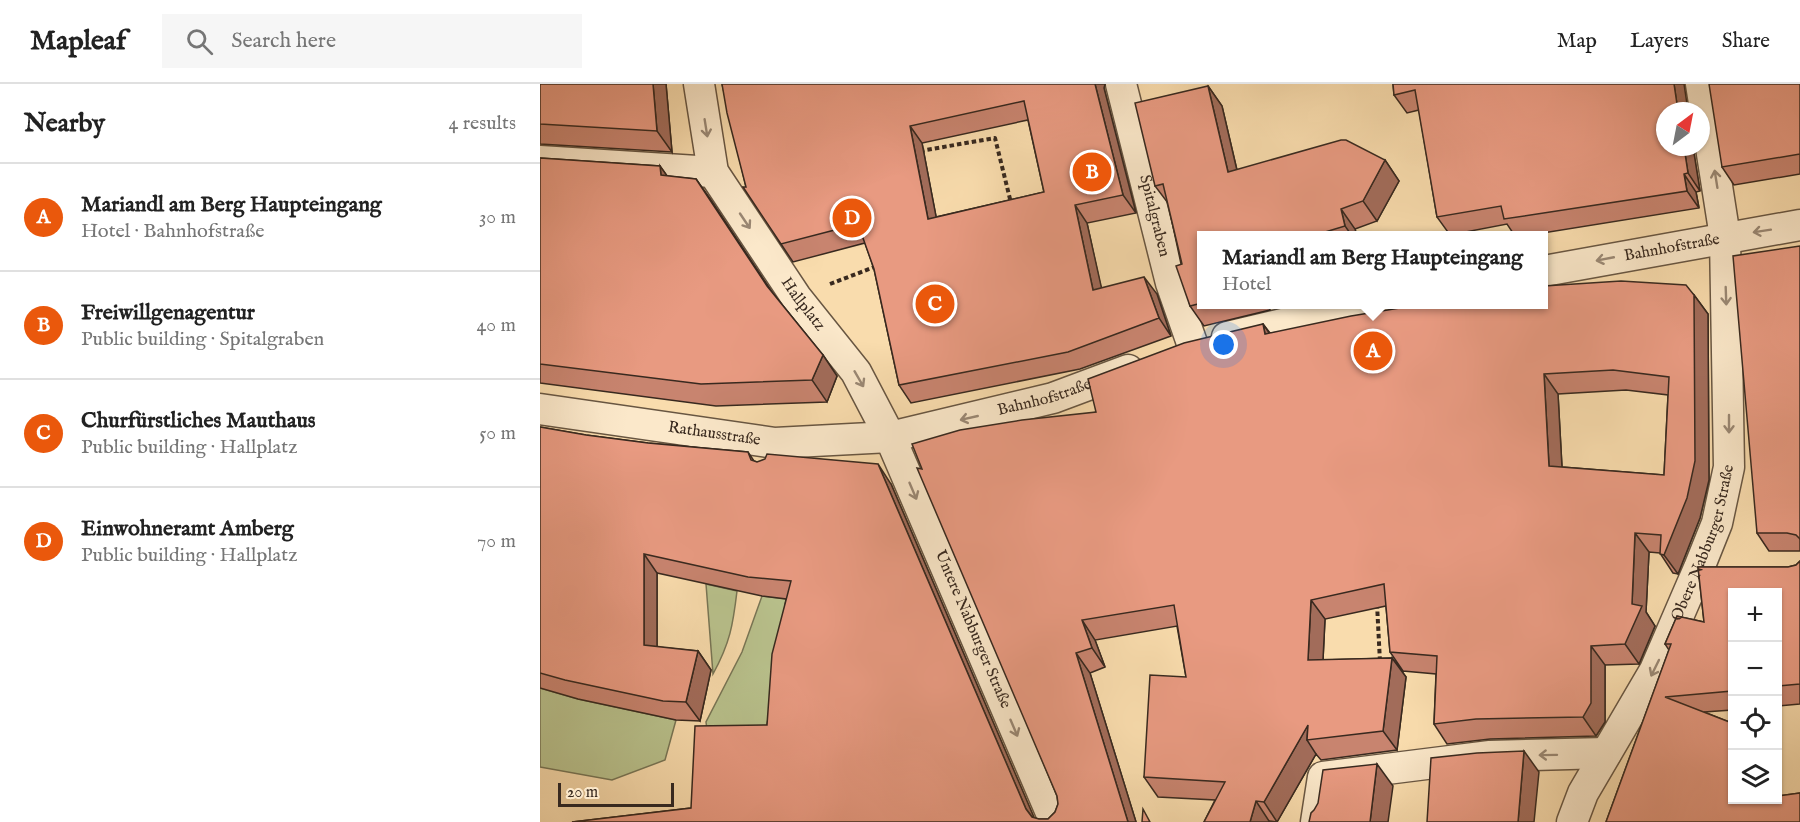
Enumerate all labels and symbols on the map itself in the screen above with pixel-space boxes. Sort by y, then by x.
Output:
north arrow [1656,102,1710,156]
one-way arrow [700,118,711,137]
pin: B [1072,150,1112,194]
one-way arrow [1710,170,1721,190]
street label: Spitalgraben [1134,173,1174,259]
pin: D [832,196,872,240]
one-way arrow [739,212,751,228]
one-way arrow [1753,226,1773,237]
street label: Bahnhofstraße [1622,230,1721,266]
one-way arrow [1596,254,1616,265]
street label: Hallplatz [776,274,829,335]
pin: C [916,282,954,326]
one-way arrow [1721,285,1732,305]
pin: A [1354,328,1392,374]
your location [1209,330,1238,359]
one-way arrow [853,370,865,387]
street label: Bahnhofstraße [996,375,1094,421]
one-way arrow [960,413,979,425]
one-way arrow [1723,414,1734,434]
street label: Rathausstraße [667,418,762,451]
street label: Obere Nabburger Straße [1667,463,1739,624]
one-way arrow [908,481,919,499]
street label: Untere Nabburger Straße [930,547,1015,712]
one-way arrow [1648,659,1660,677]
one-way arrow [1009,718,1020,737]
one-way arrow [1538,749,1558,760]
scale bar [558,780,674,808]

